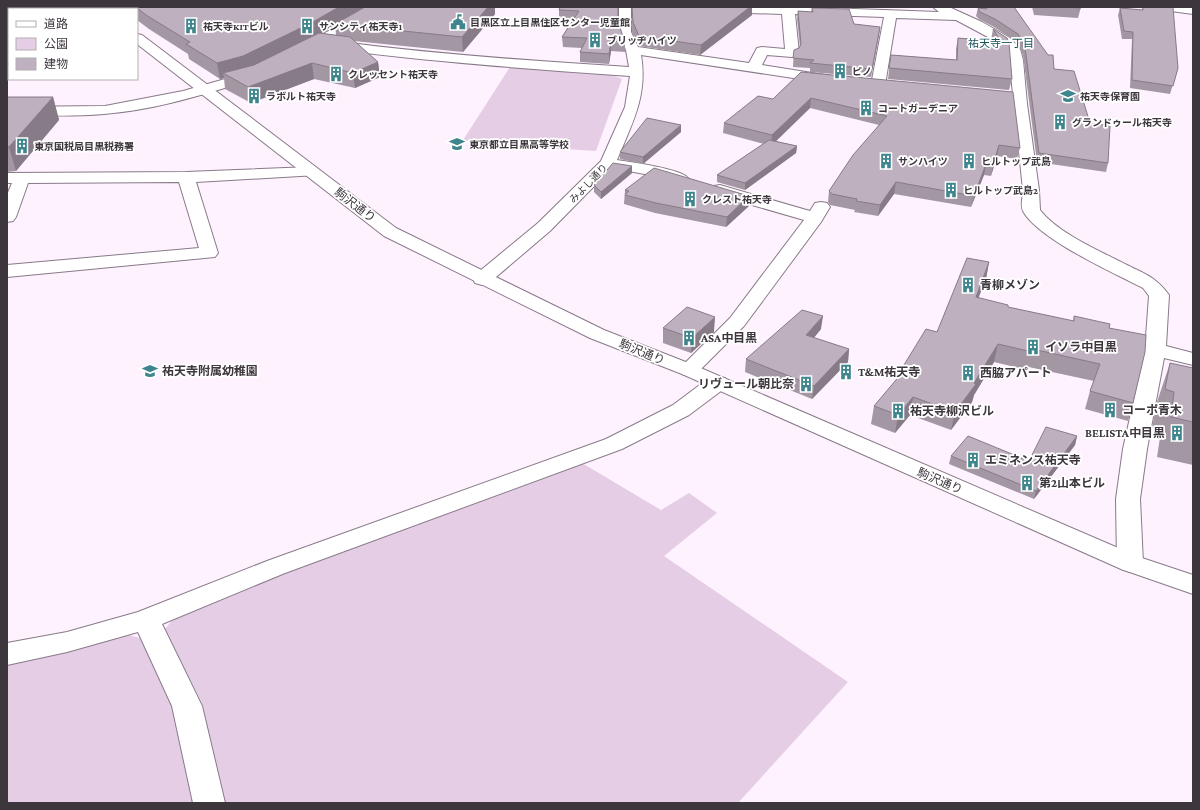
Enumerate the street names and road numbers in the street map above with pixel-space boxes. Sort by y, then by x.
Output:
street label: みよし通り [567,162,610,205]
street label: 駒沢通り [332,185,378,225]
street label: 駒沢通り [617,337,667,367]
street label: 駒沢通り [915,465,965,497]

